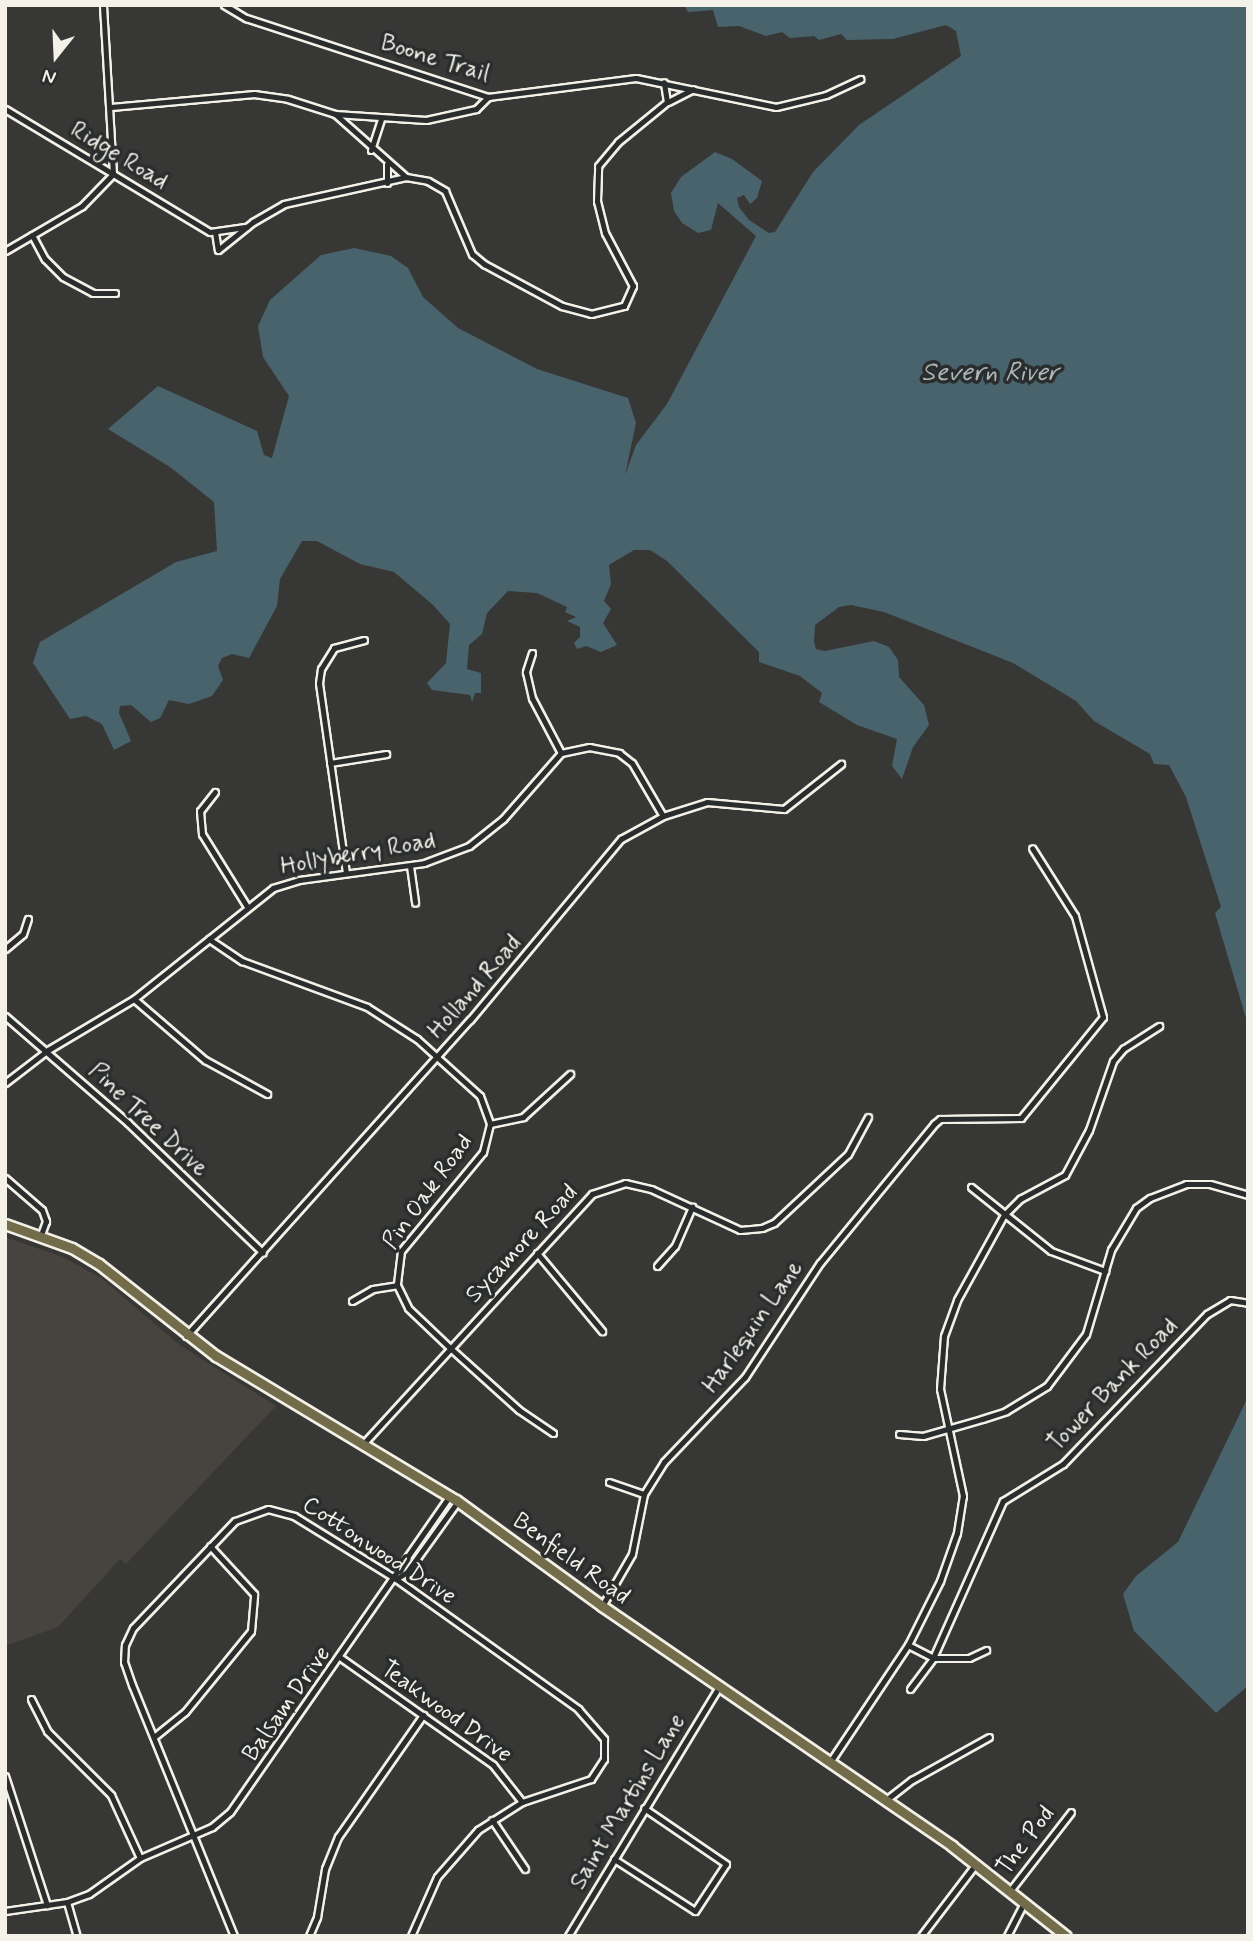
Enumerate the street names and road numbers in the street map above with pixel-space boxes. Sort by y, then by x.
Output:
street label: Boone Trail [379,29,491,89]
street label: Ridge Road [65,116,173,196]
street label: Hollyberry Road [278,826,438,882]
street label: Holland Road [423,930,527,1044]
street label: Pine Tree Drive [83,1058,213,1182]
street label: Pin Oak Road [377,1130,479,1254]
street label: Sycamore Road [460,1179,584,1309]
street label: Harlequin Lane [696,1254,810,1400]
street label: Tower Bank Road [1042,1313,1184,1457]
street label: Cottonwood Drive [297,1491,461,1611]
street label: Benfield Road [507,1507,635,1611]
street label: Balsam Drive [237,1641,337,1767]
street label: Teakwood Drive [375,1655,517,1769]
street label: Saint Martins Lane [564,1708,692,1896]
street label: The Pod [991,1802,1061,1880]

